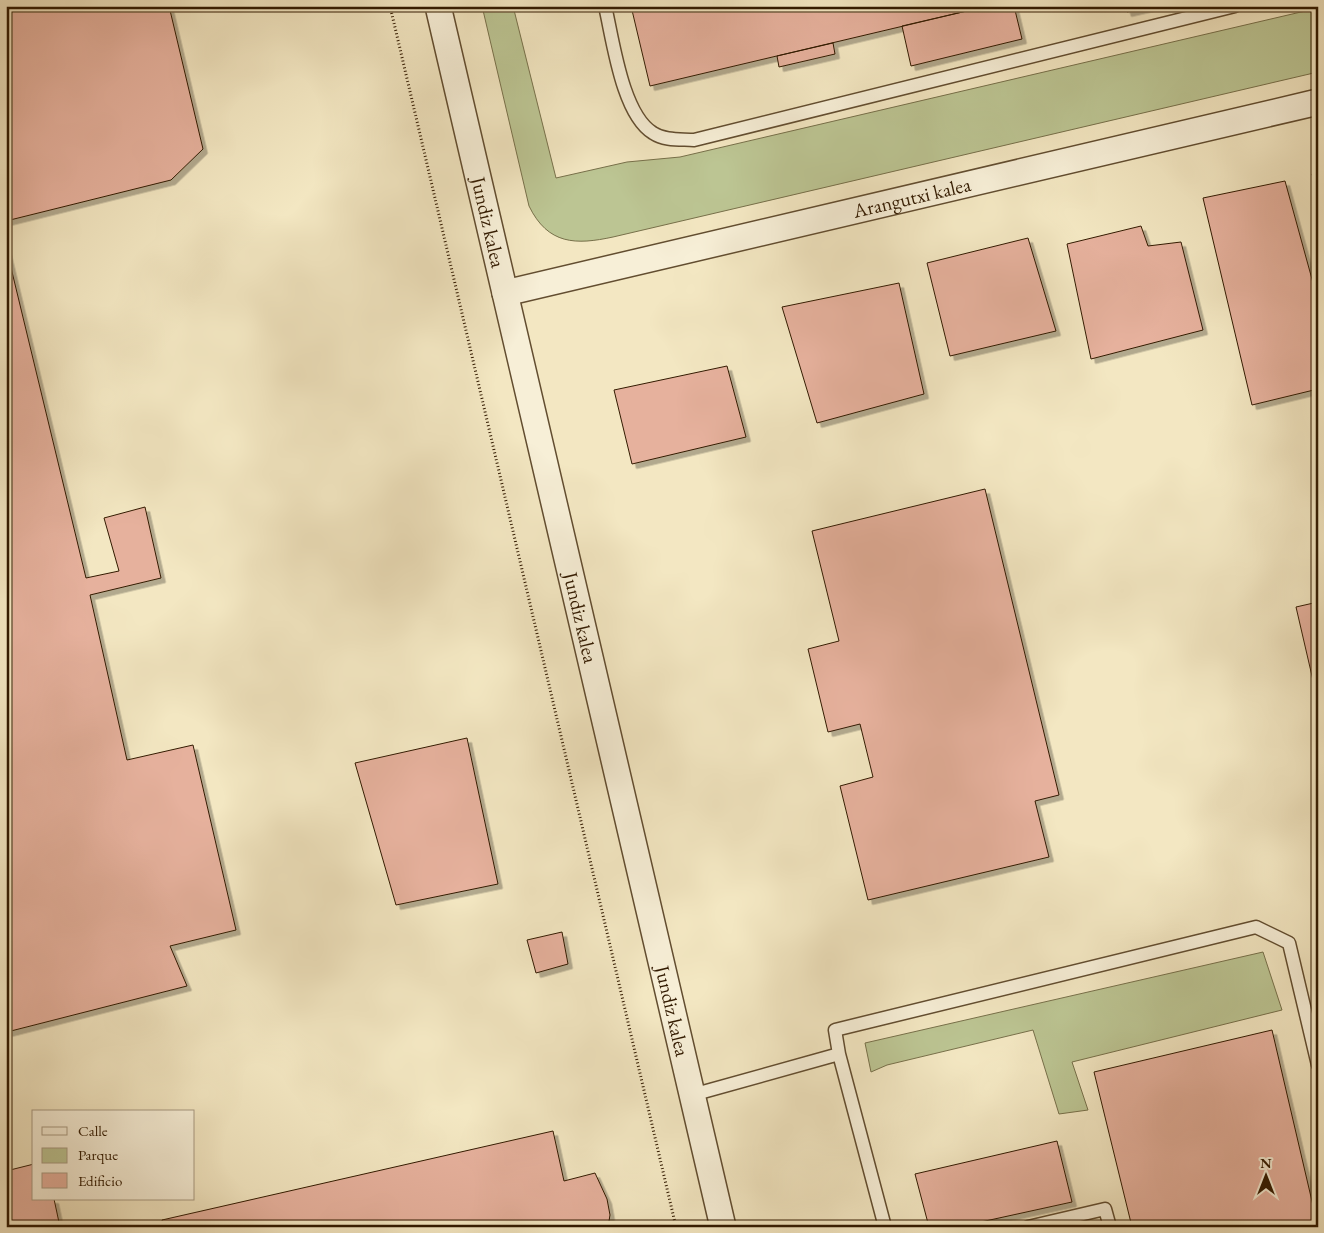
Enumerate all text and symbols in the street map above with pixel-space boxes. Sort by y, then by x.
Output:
street label: Arangutxi kalea [850,171,973,224]
street label: Jundiz kalea [465,172,512,270]
street label: Jundiz kalea [557,568,604,666]
street label: Jundiz kalea [649,961,696,1059]
legend [32,1110,195,1200]
text: Calle [78,1121,108,1140]
text: Parque [78,1145,118,1164]
north arrow [1242,1150,1292,1200]
text: N [1260,1154,1272,1172]
text: Edificio [78,1171,122,1190]

